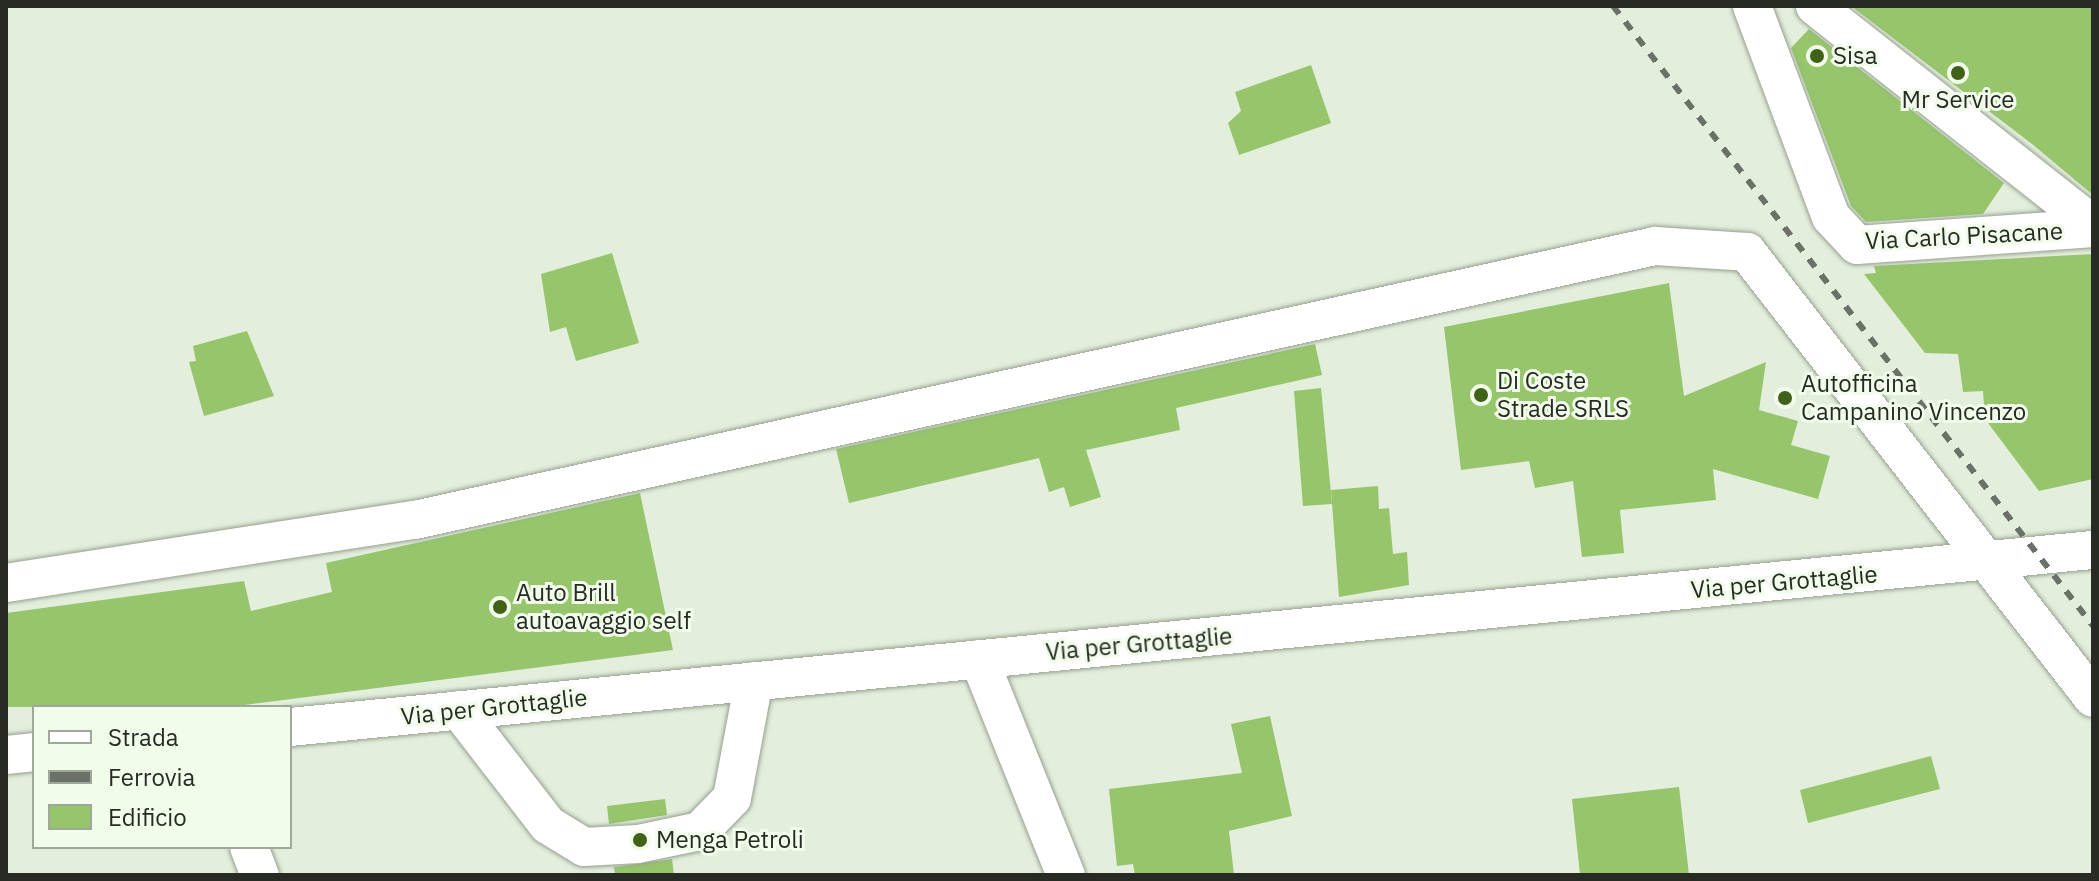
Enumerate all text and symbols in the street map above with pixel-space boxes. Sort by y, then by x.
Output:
place label: Sisa [1833,42,1877,70]
marker: Sisa [1808,47,1826,65]
marker: Mr Service [1949,64,1967,82]
place label: Mr Service [1901,86,2015,114]
street label: Via Carlo Pisacane [1864,216,2064,256]
place label: Di Coste Strade SRLS [1497,367,1629,423]
place label: Autofficina Campanino Vincenzo [1801,370,2026,426]
marker: Di Coste Strade SRLS [1472,386,1490,404]
marker: Autofficina Campanino Vincenzo [1776,389,1794,407]
street label: Via per Grottaglie [1689,559,1879,605]
place label: Auto Brill autoavaggio self [516,579,691,635]
marker: Auto Brill autoavaggio self [491,598,509,616]
street label: Via per Grottaglie [1044,621,1234,667]
street label: Via per Grottaglie [399,683,589,731]
legend [32,705,292,849]
text: Strada [108,721,179,753]
text: Ferrovia [108,761,195,793]
text: Edificio [108,801,187,833]
place label: Menga Petroli [656,826,804,854]
marker: Menga Petroli [631,831,649,849]

